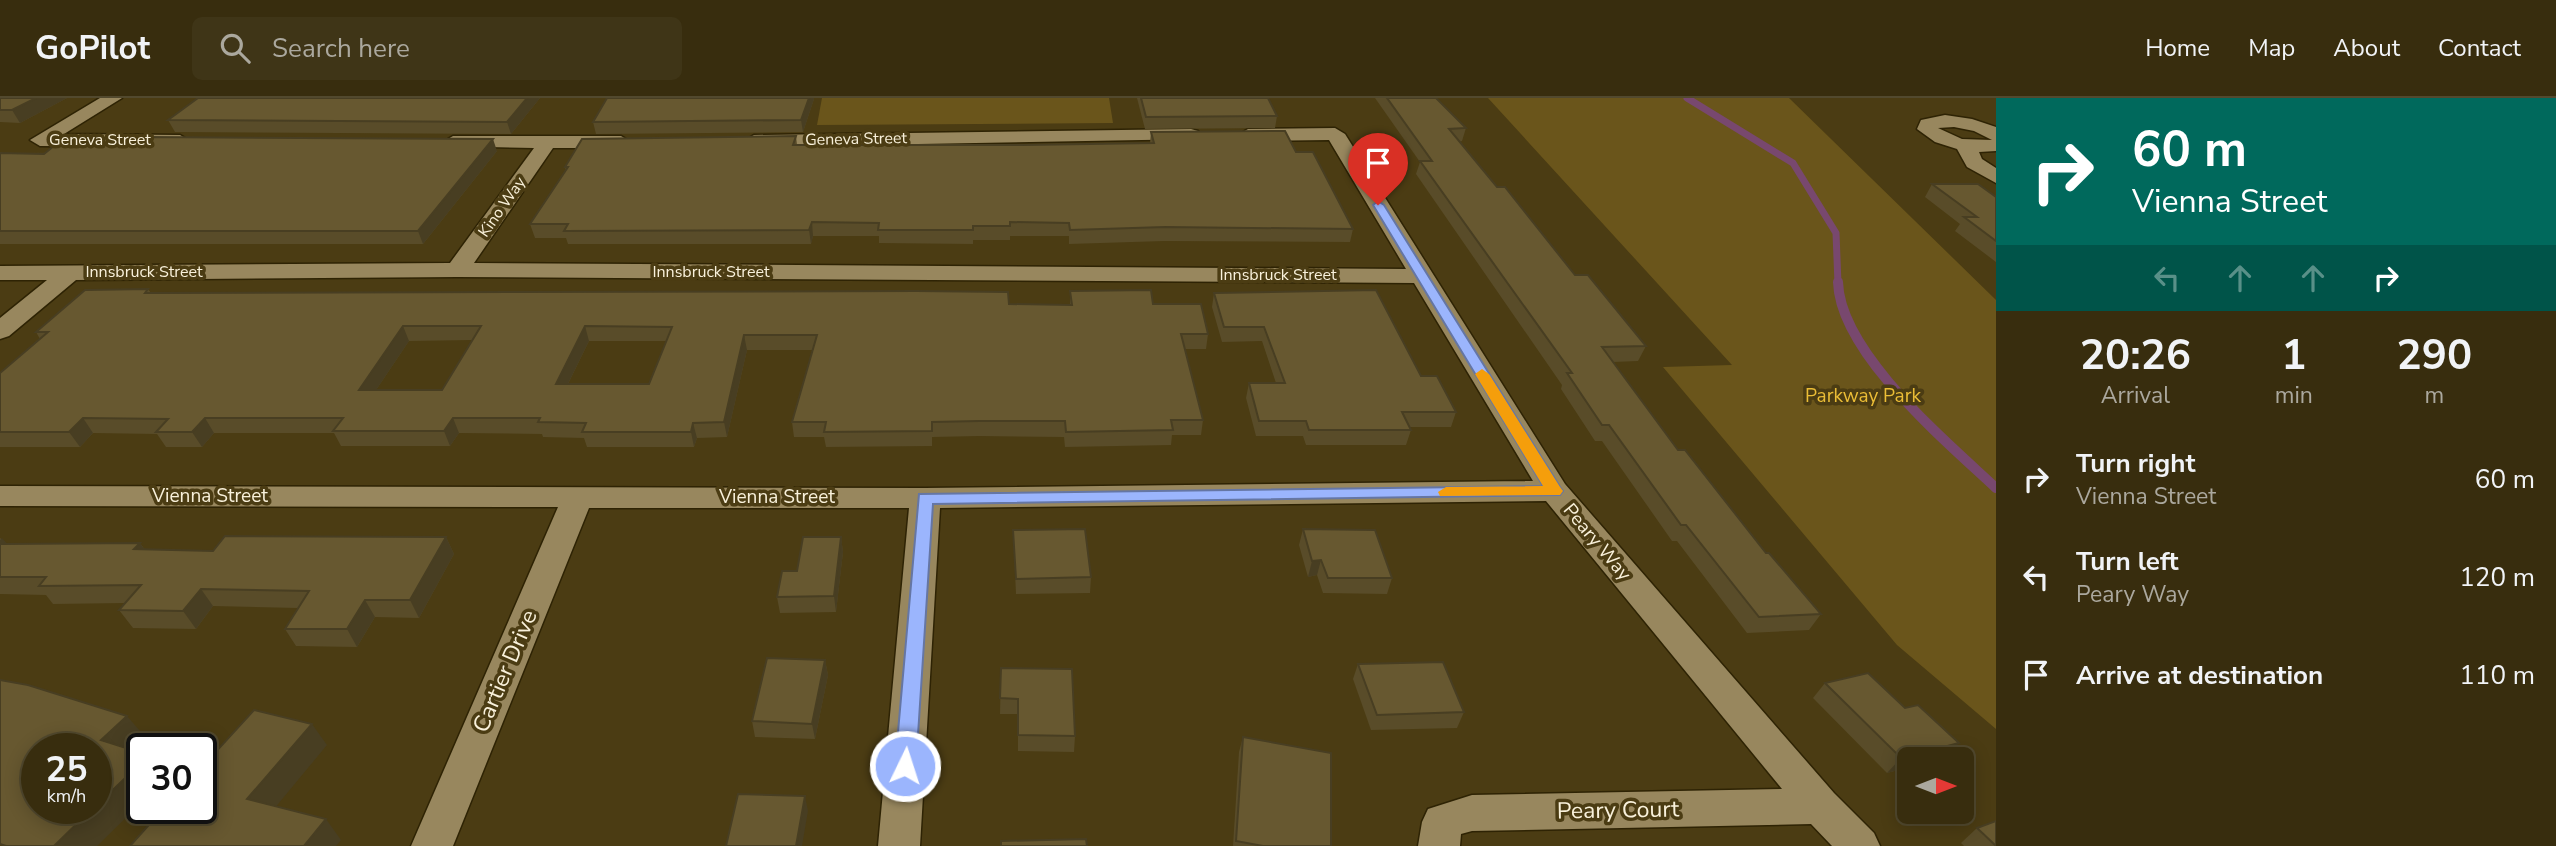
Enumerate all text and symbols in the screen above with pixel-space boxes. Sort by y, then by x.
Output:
search box [192,17,682,80]
text: GoPilot [35,26,150,71]
icon: search [216,29,254,67]
text: Search here [272,31,410,66]
text: Home [2145,32,2210,64]
text: Map [2248,32,2295,64]
text: About [2333,32,2400,64]
text: Contact [2438,32,2521,64]
text: 60 m [2132,116,2247,183]
icon: right [2017,126,2108,217]
street label: Geneva Street [805,127,908,151]
street label: Geneva Street [49,129,151,151]
pin [1348,133,1408,205]
icon: arrive [1359,144,1397,182]
street label: Kino Way [473,172,531,242]
text: Vienna Street [2132,180,2327,223]
icon: left [2148,259,2186,297]
icon: ahead [2221,259,2259,297]
icon: ahead [2294,259,2332,297]
icon: right [2367,259,2405,297]
street label: Innsbruck Street [85,261,203,283]
street label: Innsbruck Street [652,261,770,283]
street label: Innsbruck Street [1219,264,1337,286]
text: 20:26 [2080,327,2191,384]
text: 1 [2281,327,2306,384]
text: 290 [2397,327,2472,384]
text: Arrival [2101,380,2170,411]
text: min [2275,380,2313,411]
text: m [2425,380,2444,411]
park label: Parkway Park [1805,383,1921,409]
text: Turn right [2076,446,2195,481]
icon: right [2017,460,2055,498]
text: 60 m [2475,462,2535,497]
text: Vienna Street [2076,481,2216,512]
street label: Vienna Street [151,483,268,509]
street label: Vienna Street [718,484,835,510]
street label: Peary Way [1557,498,1637,586]
text: Turn left [2076,544,2179,579]
icon: left [2017,558,2055,596]
text: 120 m [2459,560,2535,595]
text: Peary Way [2076,579,2189,610]
street label: Cartier Drive [465,605,545,737]
icon: arrive [2017,656,2055,694]
text: Arrive at destination [2076,658,2323,693]
text: 110 m [2459,658,2535,693]
position arrow [868,729,942,803]
speed limit sign: 30 [126,733,217,824]
text: 25 [45,746,88,793]
north arrow [1897,747,1974,824]
map controls [1897,747,1974,824]
text: km/h [47,784,86,808]
street label: Peary Court [1557,793,1680,827]

